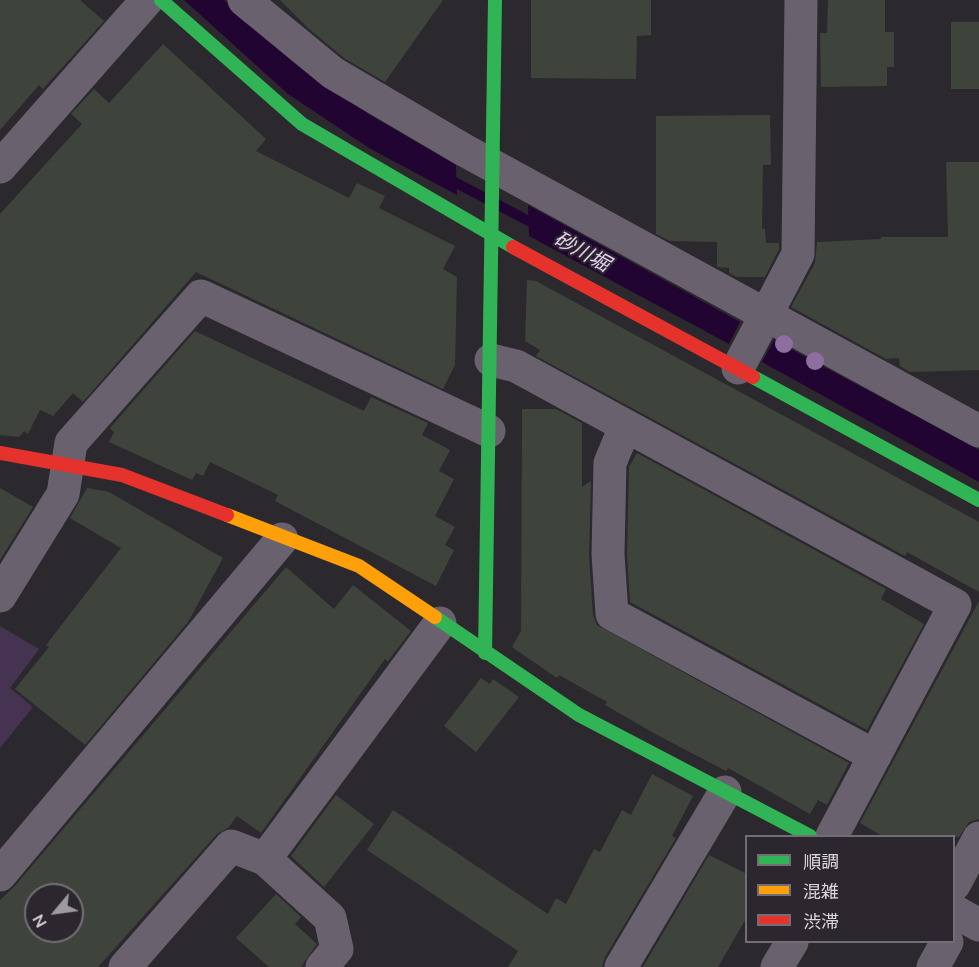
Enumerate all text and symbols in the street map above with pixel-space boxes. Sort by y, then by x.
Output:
water label: 砂川堀 [549,228,613,278]
legend [745,835,955,943]
text: 順調 [803,850,839,874]
text: 混雑 [803,880,839,904]
north arrow [24,883,84,943]
text: N [27,910,53,931]
text: 渋滞 [803,910,839,934]

